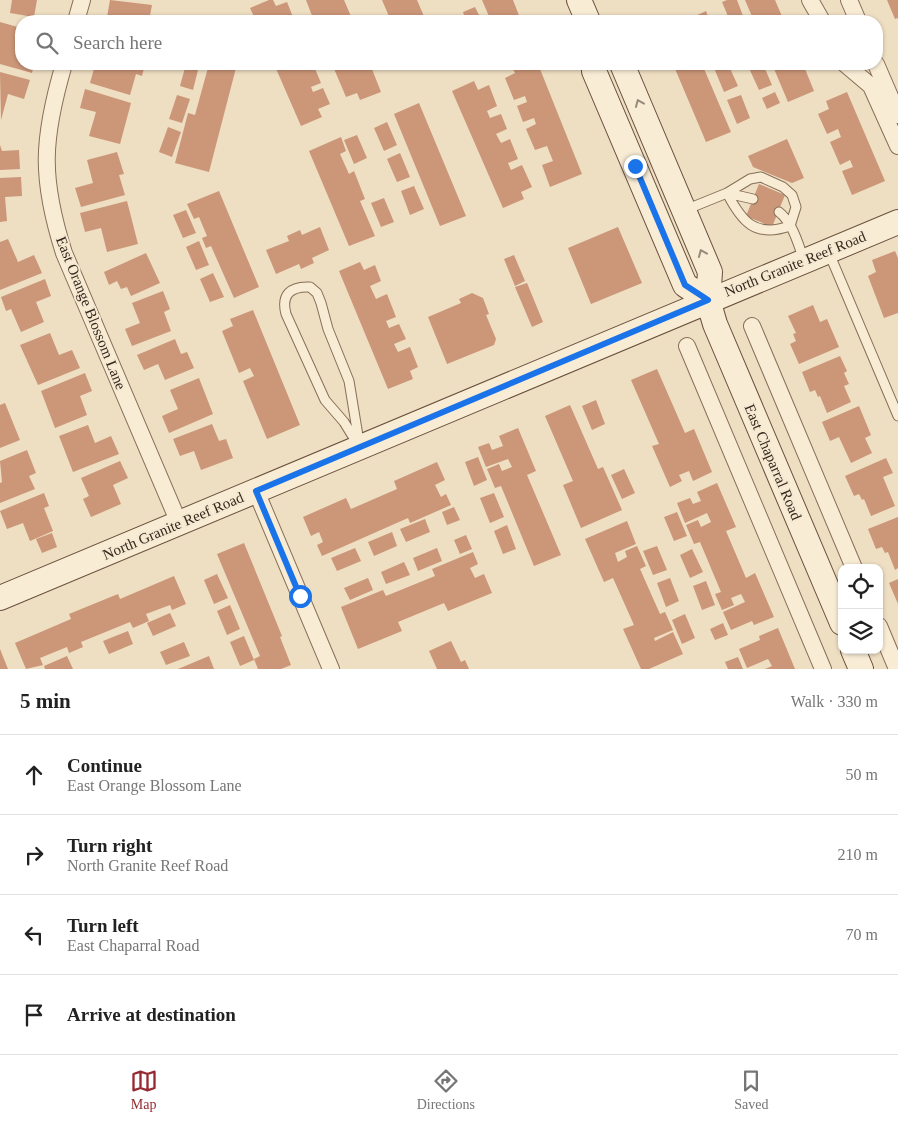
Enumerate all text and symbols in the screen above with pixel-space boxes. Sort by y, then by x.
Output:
search box [15,15,883,70]
icon: search [33,29,61,57]
text: Search here [73,32,162,53]
one-way arrow [634,99,645,108]
route end [624,155,647,178]
street label: North Granite Reef Road [722,228,869,300]
street label: East Orange Blossom Lane [53,234,129,392]
one-way arrow [697,249,708,258]
street label: East Chaparral Road [741,402,805,523]
street label: North Granite Reef Road [100,489,246,563]
map controls [838,564,883,654]
button: locate [838,564,883,609]
route start [289,585,312,608]
button: layers [838,609,883,654]
text: 5 min [20,689,71,713]
text: Walk · 330 m [791,693,878,710]
text: Continue [67,755,142,776]
icon: ahead [20,761,48,789]
text: 50 m [846,766,878,783]
text: East Orange Blossom Lane [67,777,242,794]
text: Turn right [67,835,152,856]
icon: right [20,841,48,869]
text: 210 m [838,846,878,863]
text: North Granite Reef Road [67,857,228,874]
text: Turn left [67,915,139,936]
icon: left [20,921,48,949]
text: 70 m [846,926,878,943]
text: East Chaparral Road [67,937,199,954]
icon: arrive [20,1001,48,1029]
text: Arrive at destination [67,1004,236,1025]
tab: Map [130,1067,158,1113]
tab: Directions [417,1067,475,1113]
tab: Saved [734,1067,768,1113]

